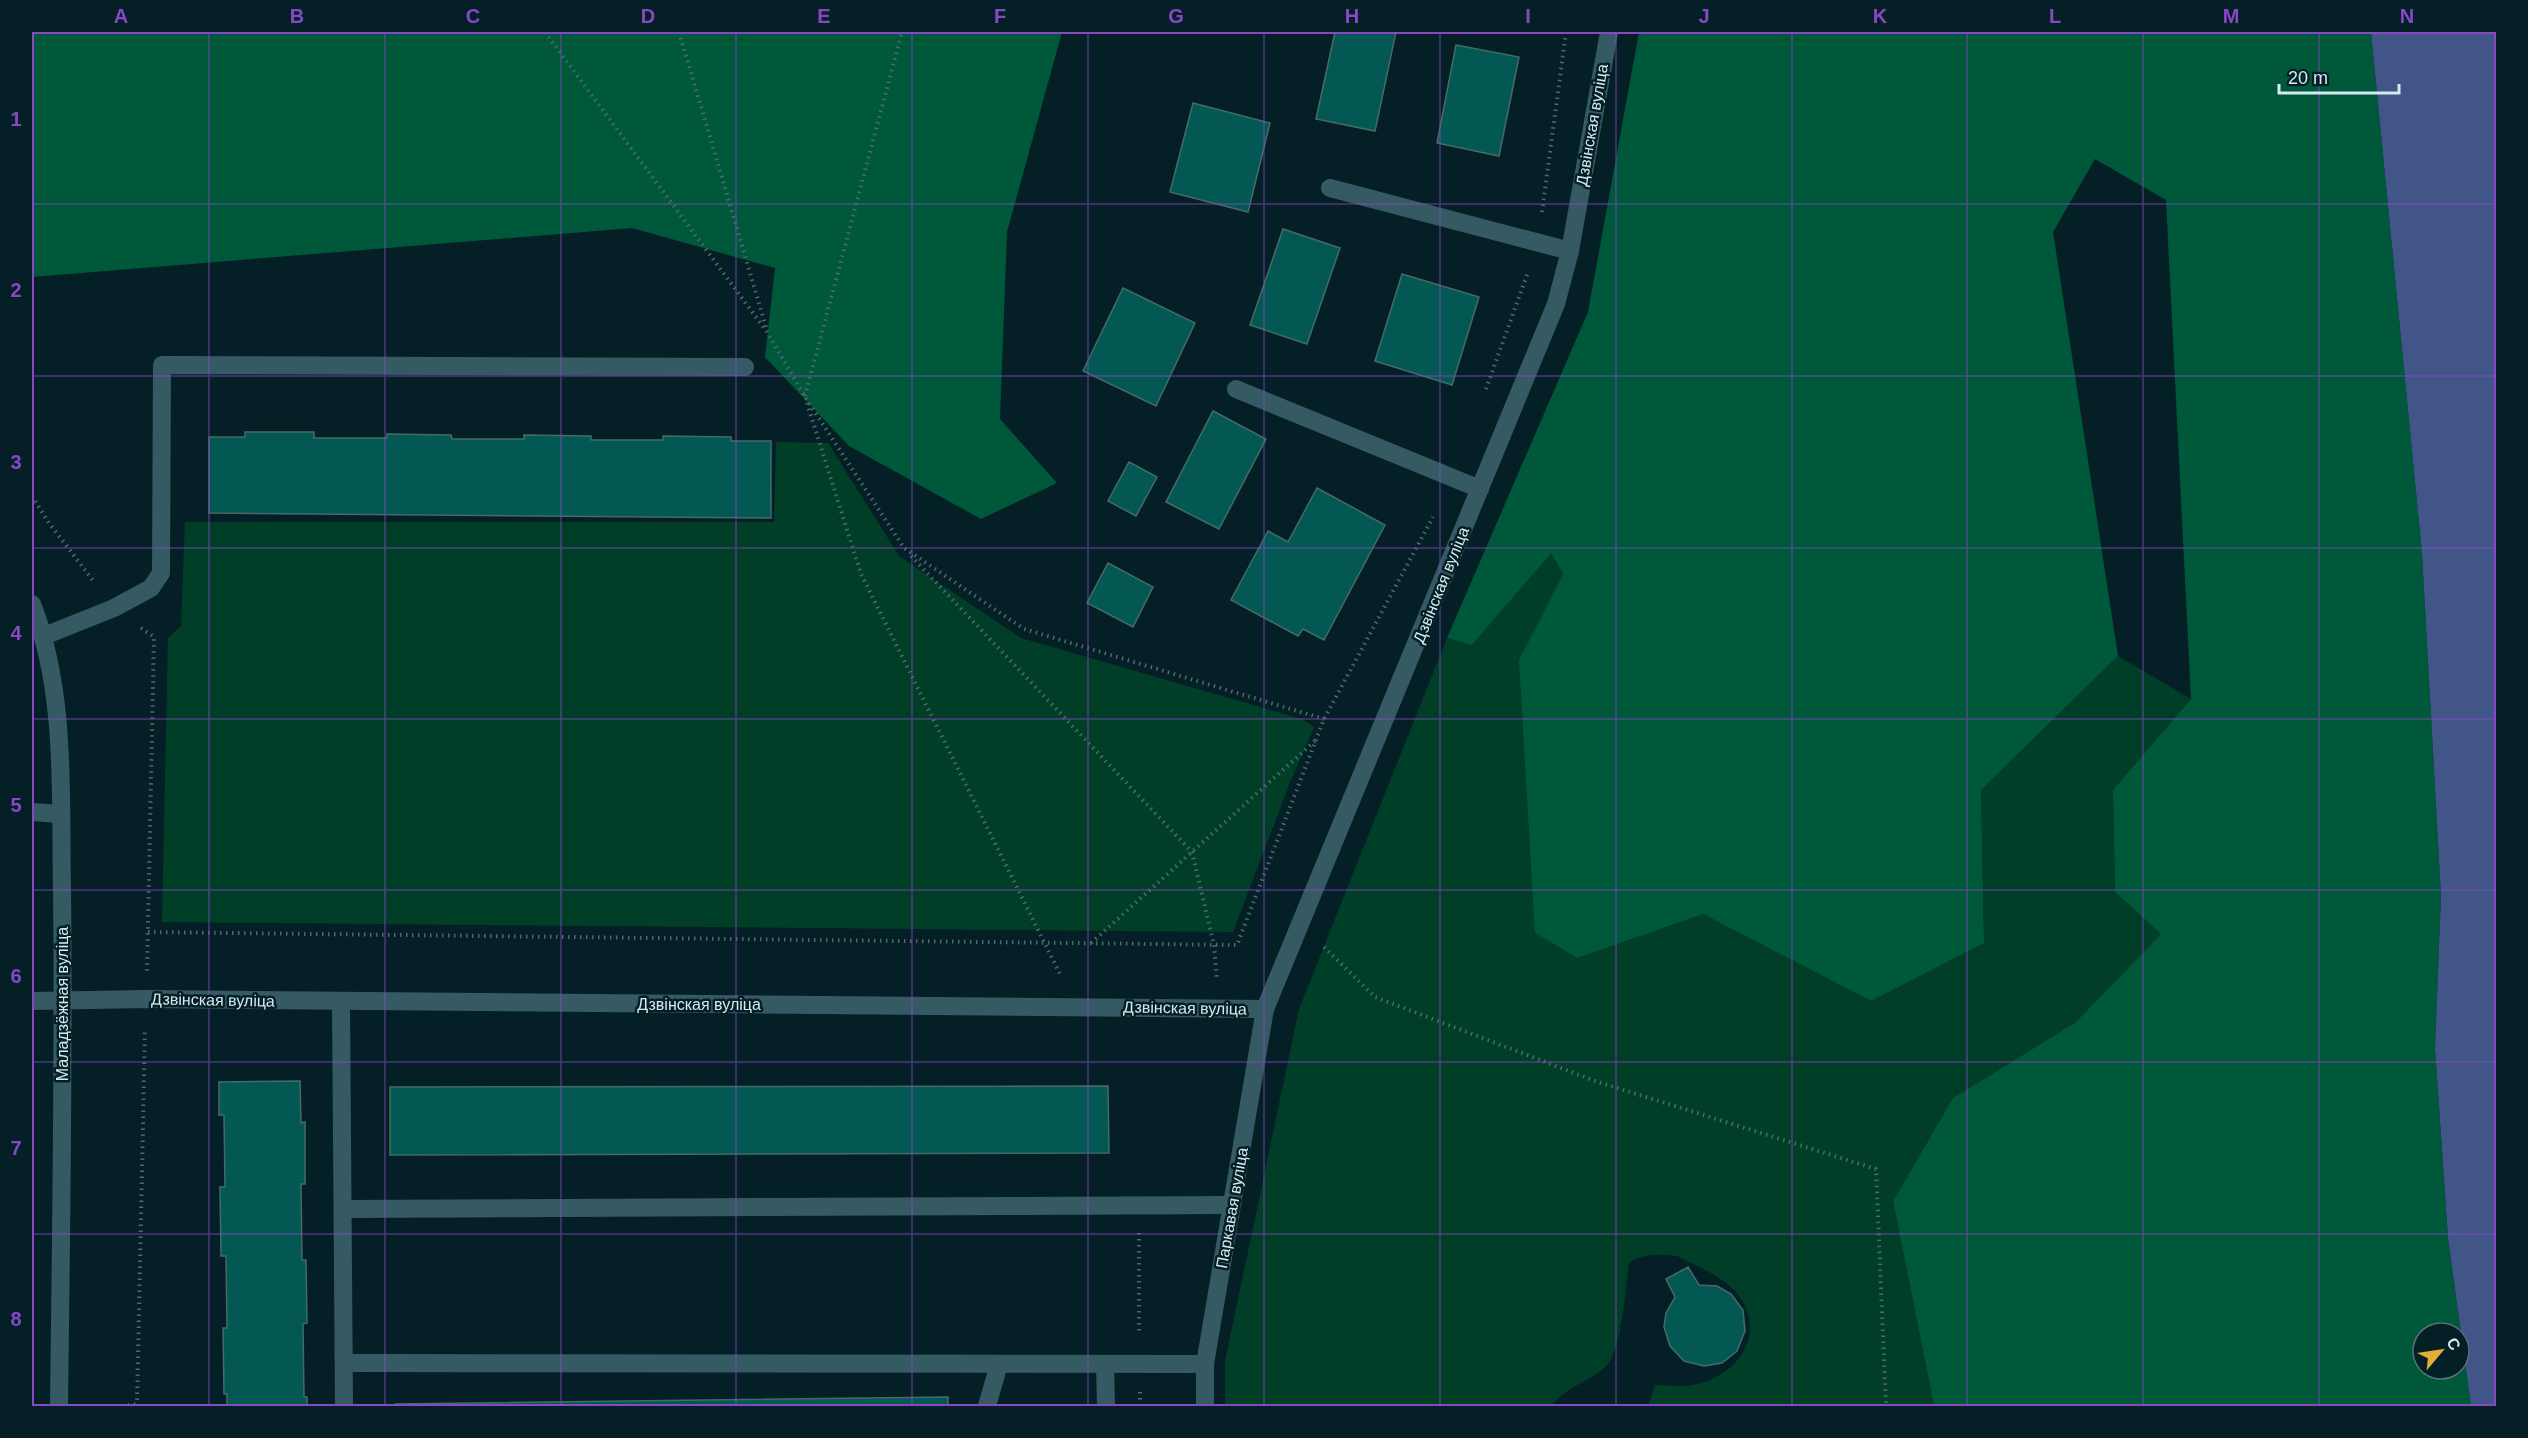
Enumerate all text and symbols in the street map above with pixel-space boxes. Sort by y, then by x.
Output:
text: A [114,5,128,27]
text: B [290,5,304,27]
text: C [466,5,480,27]
text: D [641,5,655,27]
text: E [817,5,831,27]
text: F [994,5,1006,27]
text: G [1168,5,1184,27]
text: H [1345,5,1359,27]
text: I [1525,5,1531,27]
text: J [1698,5,1710,27]
text: K [1873,5,1888,27]
text: L [2049,5,2061,27]
text: M [2223,5,2239,27]
text: N [2400,5,2414,27]
scale bar [2279,57,2399,95]
street label: Дзвінская вуліца [1573,63,1611,187]
text: 20 m [2288,68,2328,88]
text: 1 [10,108,22,130]
text: 2 [10,279,22,301]
text: 3 [10,451,22,473]
street label: Дзвінская вуліца [1410,524,1472,646]
text: 4 [10,622,22,644]
text: 5 [10,794,22,816]
street label: Маладзёжная вуліца [54,927,71,1081]
text: 6 [10,965,22,987]
street label: Дзвінская вуліца [151,990,275,1010]
street label: Дзвінская вуліца [637,996,761,1013]
street label: Дзвінская вуліца [1123,998,1247,1018]
text: 7 [10,1137,22,1159]
street label: Паркавая вуліца [1213,1146,1251,1270]
text: 8 [10,1308,22,1330]
north arrow [2411,1321,2471,1381]
text: С [2443,1335,2464,1354]

